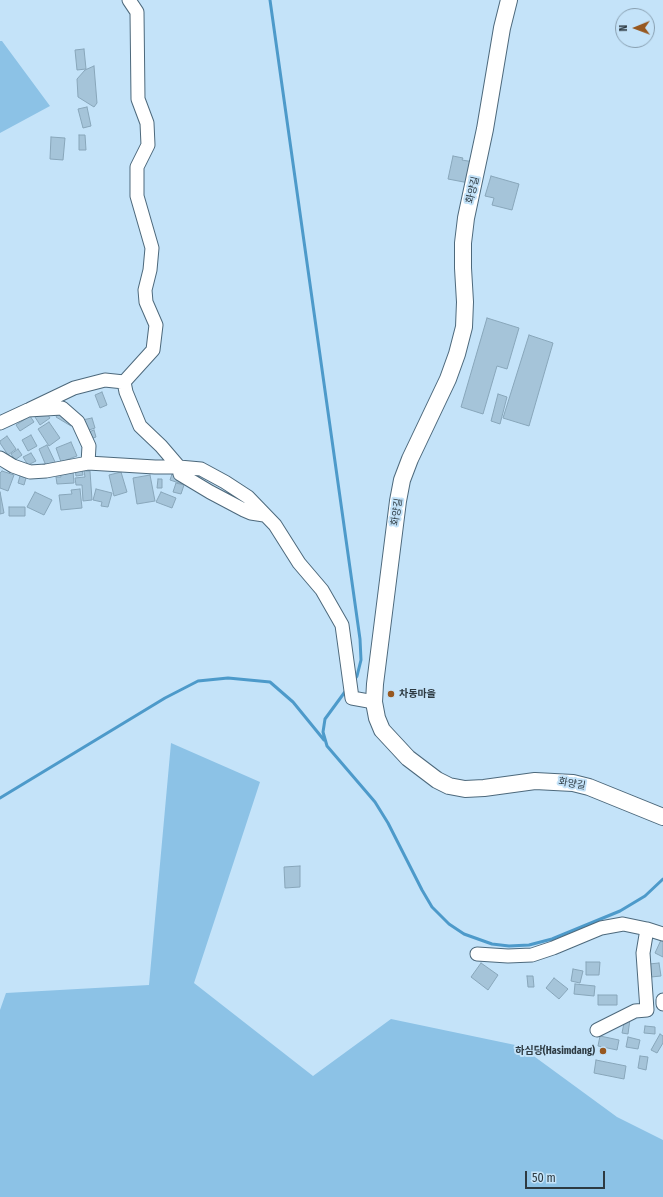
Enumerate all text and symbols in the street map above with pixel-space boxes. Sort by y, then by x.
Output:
north arrow [615,8,655,48]
text: N [617,25,630,32]
street label: 화양길 [464,175,482,205]
street label: 화양길 [389,497,405,527]
place label: 차동마을 [399,688,436,700]
marker: 차동마을 [386,689,396,699]
street label: 화양길 [557,776,587,792]
place label: 하심당(Hasimdang) [515,1045,595,1057]
marker: 하심당(Hasimdang) [598,1046,608,1056]
scale bar [527,1163,607,1189]
text: 50 m [532,1171,556,1185]

